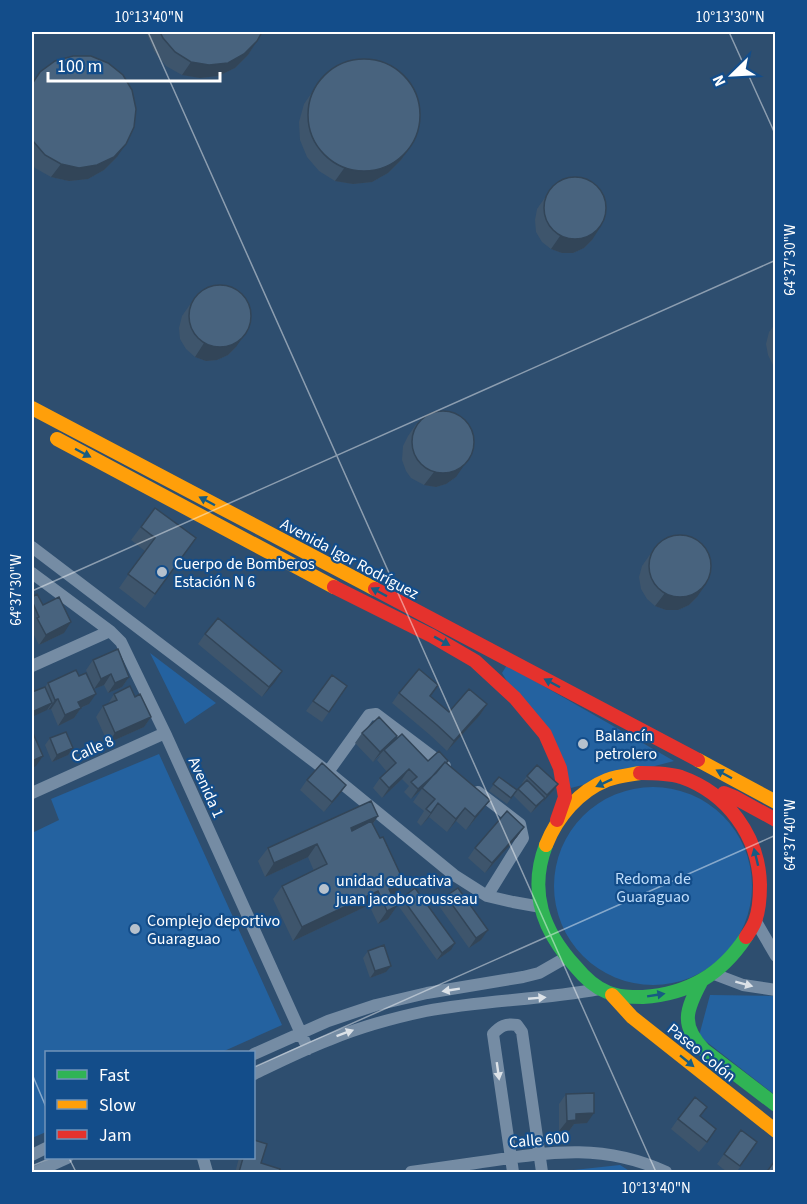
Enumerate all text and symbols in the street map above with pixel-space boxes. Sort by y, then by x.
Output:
text: 10°13'40"N [114,7,184,28]
text: 10°13'30"N [695,7,765,28]
scale bar [48,45,220,83]
north arrow [702,45,762,105]
text: 100 m [57,54,102,79]
text: N [707,71,731,90]
text: 64°37'30"W [780,224,801,296]
one-way arrow [75,448,92,458]
one-way arrow [198,496,215,506]
street label: Avenida Igor Rodríguez [277,513,423,605]
place label: Cuerpo de Bomberos Estación N 6 [174,553,315,593]
text: 64°37'30"W [6,554,27,626]
marker: Cuerpo de Bomberos Estación N 6 [155,565,169,579]
one-way arrow [371,587,388,596]
one-way arrow [433,636,450,646]
one-way arrow [543,678,560,688]
place label: Balancín petrolero [595,725,657,765]
street label: Calle 8 [68,730,117,768]
marker: Balancín petrolero [576,737,590,751]
street label: Avenida 1 [183,753,229,821]
one-way arrow [715,769,732,779]
one-way arrow [595,778,612,787]
text: 64°37'40"W [780,799,801,871]
one-way arrow [751,848,761,867]
park label: Redoma de Guaraguao [615,868,691,908]
place label: unidad educativa juan jacobo rousseau [335,870,478,910]
marker: unidad educativa juan jacobo rousseau [317,882,331,896]
place label: Complejo deportivo Guaraguao [147,910,280,950]
marker: Complejo deportivo Guaraguao [128,922,142,936]
one-way arrow [735,980,753,990]
one-way arrow [441,985,460,994]
one-way arrow [646,991,665,1000]
one-way arrow [527,993,546,1003]
street label: Paseo Colón [662,1018,740,1087]
one-way arrow [337,1028,355,1038]
legend [45,1051,255,1159]
one-way arrow [679,1055,695,1068]
one-way arrow [494,1061,503,1080]
text: Fast [99,1063,130,1088]
text: Slow [99,1093,136,1118]
text: Jam [99,1123,132,1148]
street label: Calle 600 [508,1126,570,1154]
text: 10°13'40"N [621,1178,691,1199]

